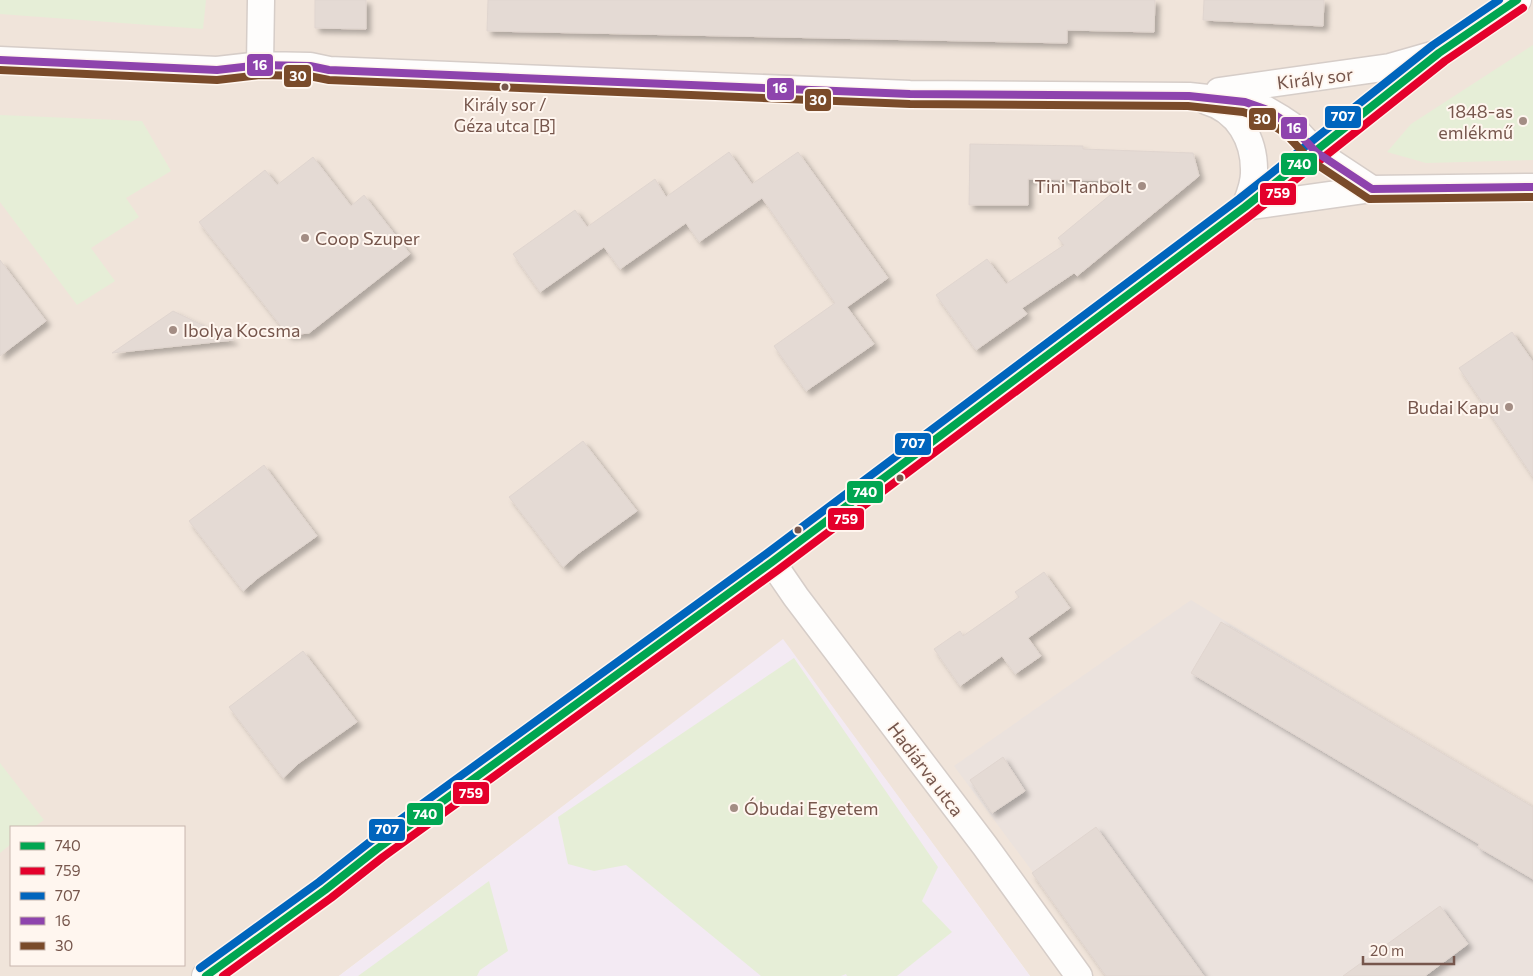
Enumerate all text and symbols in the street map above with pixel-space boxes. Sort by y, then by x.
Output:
line badge: 16 [246,53,274,77]
text: 16 [253,56,268,73]
street label: Király sor [1276,62,1354,94]
line badge: 30 [283,64,312,88]
text: 30 [289,67,307,84]
line badge: 16 [766,77,795,101]
text: 16 [773,79,788,96]
marker: Király sor / Géza utca [B] [500,82,510,92]
line badge: 30 [804,88,832,112]
text: 30 [809,91,827,108]
place label: Király sor / Géza utca [B] [454,94,556,136]
place label: 1848-as emlékmű [1438,100,1513,143]
line badge: 707 [1324,105,1362,129]
line badge: 30 [1248,107,1277,131]
text: 707 [1331,107,1356,124]
text: 30 [1253,110,1271,127]
marker: 1848-as emlékmű [1517,115,1529,127]
line badge: 16 [1280,116,1308,140]
text: 16 [1287,119,1302,136]
line badge: 740 [1280,152,1318,176]
text: 740 [1287,155,1311,172]
place label: Tini Tanbolt [1034,175,1132,197]
marker: Tini Tanbolt [1136,180,1148,192]
line badge: 759 [1259,182,1297,206]
text: 759 [1266,184,1291,201]
place label: Coop Szuper [315,227,420,249]
marker: Coop Szuper [299,232,311,244]
place label: Ibolya Kocsma [183,319,300,341]
marker: Ibolya Kocsma [167,324,179,336]
place label: Budai Kapu [1407,396,1499,418]
marker: Budai Kapu [1503,401,1515,413]
line badge: 707 [894,432,932,456]
text: 707 [901,434,926,451]
unlabelled marker [895,473,905,483]
line badge: 740 [846,480,884,504]
text: 740 [853,483,877,500]
line badge: 759 [827,507,865,531]
text: 759 [834,510,859,527]
unlabelled marker [793,525,803,535]
street label: Hadiárva utca [884,718,968,820]
line badge: 759 [452,781,490,805]
text: 759 [459,784,484,801]
place label: Óbudai Egyetem [744,797,879,819]
line badge: 740 [406,802,444,826]
marker: Óbudai Egyetem [728,802,740,814]
text: 740 [413,805,437,822]
line badge: 707 [368,818,406,842]
text: 707 [375,820,400,837]
legend [10,826,185,966]
text: 740 [55,836,81,854]
text: 759 [55,861,81,879]
text: 707 [55,886,81,904]
text: 16 [55,911,71,929]
scale bar [1363,934,1454,966]
text: 30 [55,936,73,954]
text: 20 m [1370,941,1404,959]

